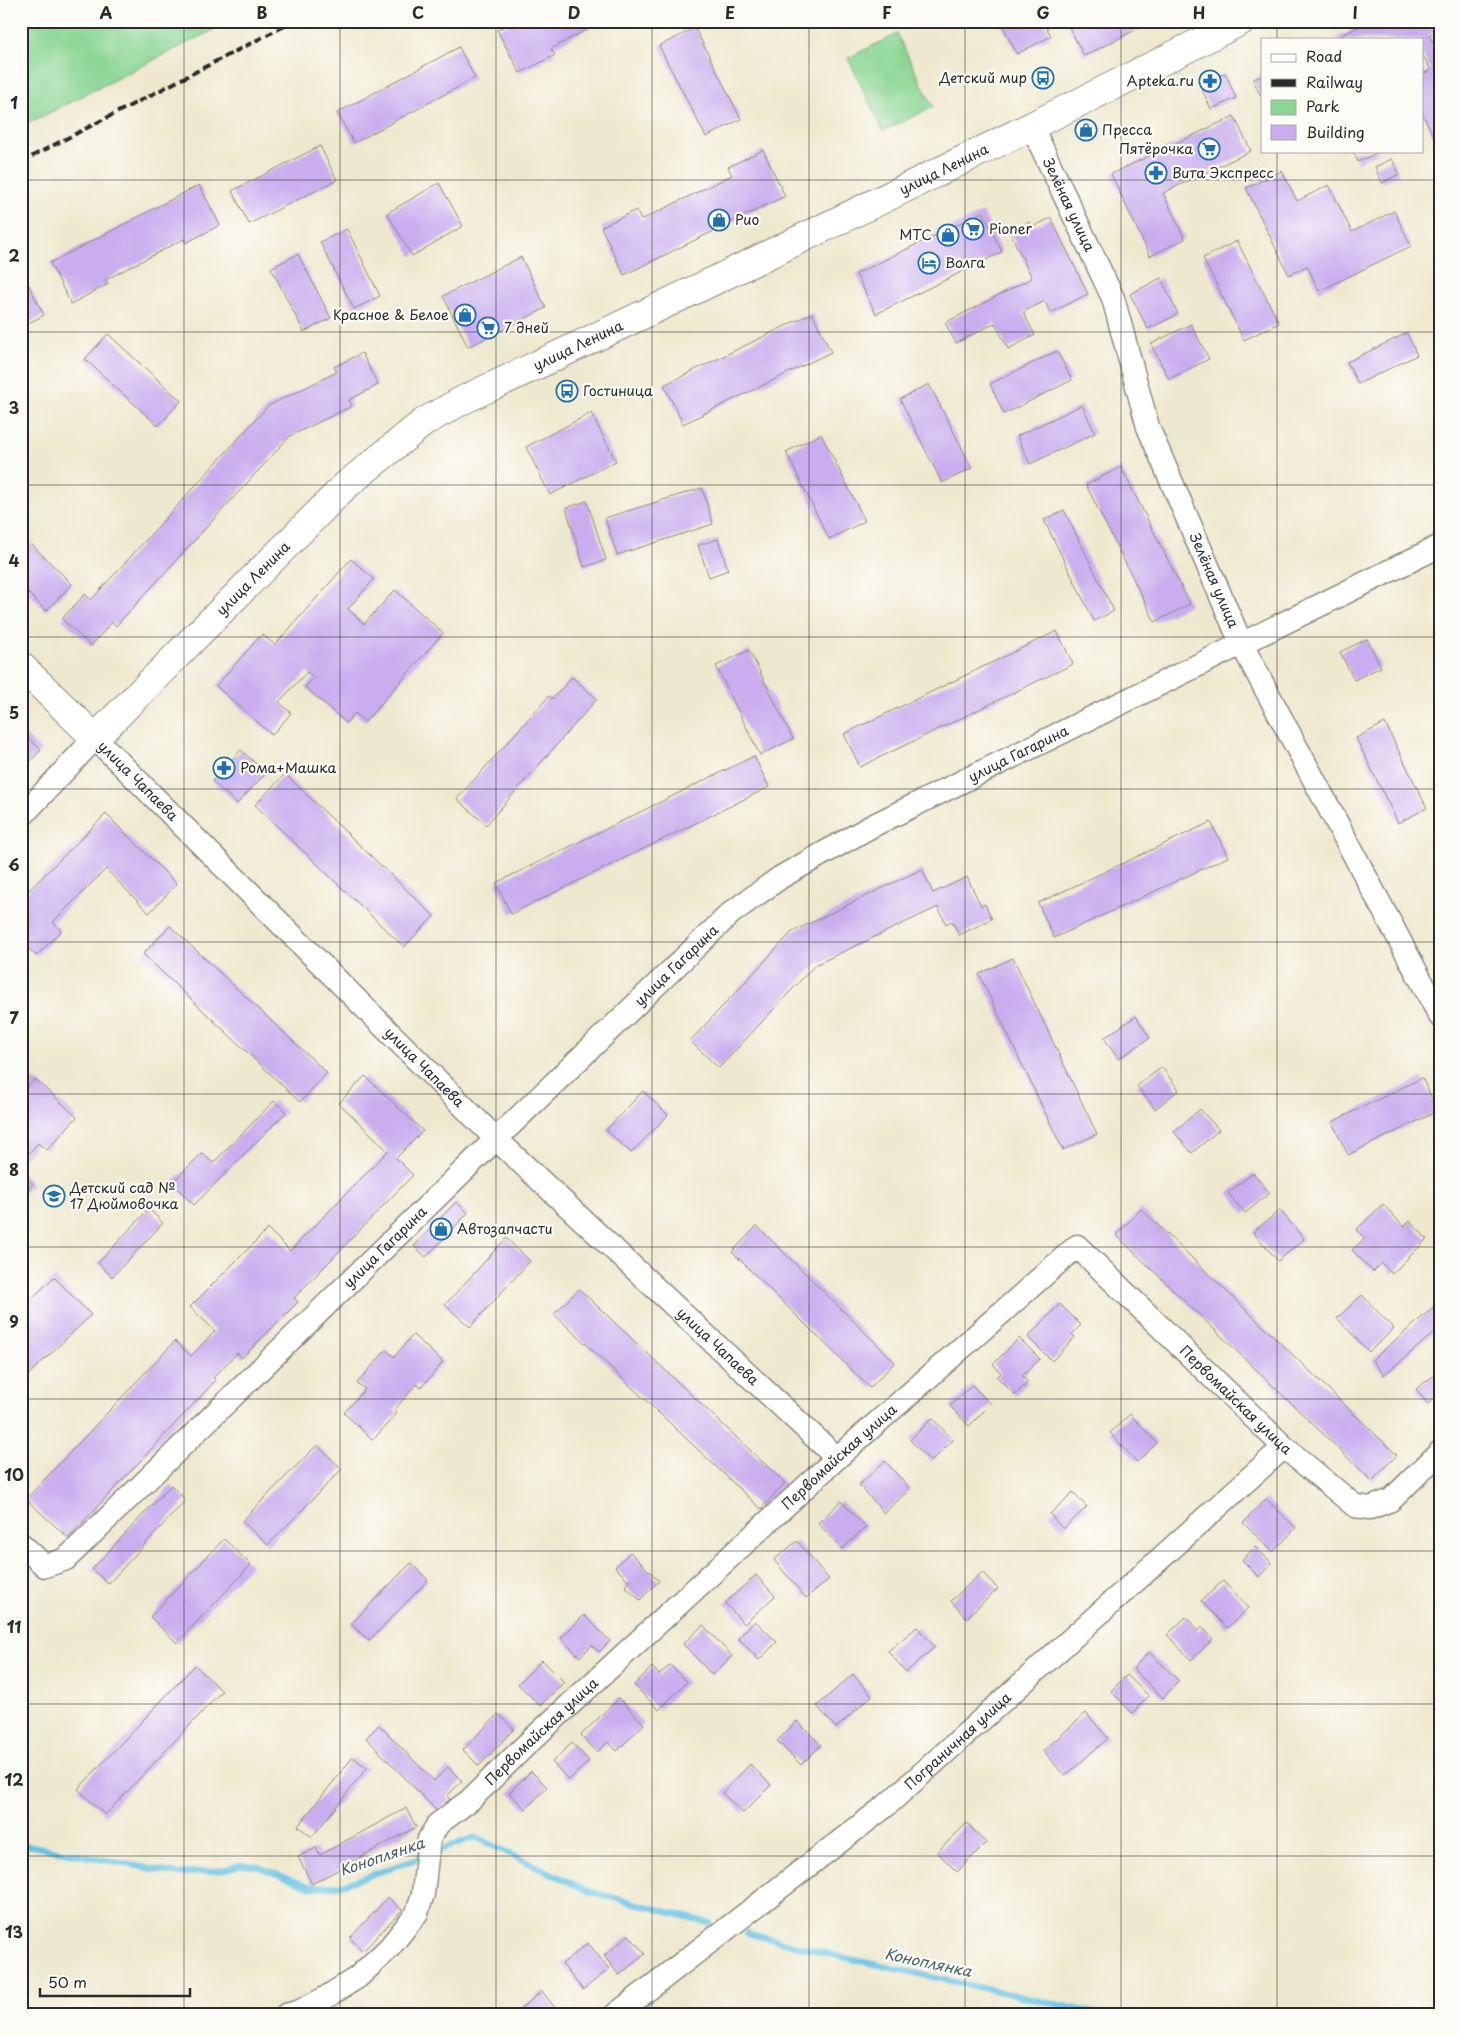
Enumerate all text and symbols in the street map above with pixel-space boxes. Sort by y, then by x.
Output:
text: A [100,0,113,24]
text: B [257,0,268,24]
text: C [412,0,424,24]
text: D [568,0,580,24]
text: E [725,0,735,24]
text: F [882,0,892,24]
text: G [1036,0,1050,24]
text: H [1193,0,1205,24]
text: I [1352,0,1358,24]
legend [1261,38,1424,152]
text: Road [1306,44,1342,67]
bus stop icon: Детский мир [1031,66,1055,90]
place label: Детский мир [939,67,1027,88]
pharmacy icon: Apteka.ru [1198,69,1222,93]
place label: Apteka.ru [1127,70,1194,91]
text: Railway [1306,70,1363,93]
text: 1 [10,90,18,114]
text: Park [1306,94,1340,117]
shop icon: Пресса [1074,118,1098,142]
place label: Пресса [1102,119,1152,140]
text: Building [1306,120,1365,143]
supermarket icon: Пятёрочка [1197,137,1221,161]
street label: улица Ленина [895,138,992,200]
place label: Пятёрочка [1119,138,1193,159]
street label: Зелёная улица [1038,154,1101,255]
pharmacy icon: Вита Экспресс [1144,161,1168,185]
place label: Вита Экспресс [1172,162,1274,183]
shop icon: Рио [707,208,731,232]
place label: Рио [735,209,759,230]
supermarket icon: Pioner [961,217,985,241]
place label: Pioner [989,218,1033,239]
shop icon: МТС [936,223,960,247]
place label: МТС [899,224,932,245]
text: 2 [8,243,20,267]
hotel icon: Волга [917,251,941,275]
place label: Волга [945,252,985,273]
shop icon: Красное & Белое [453,303,477,327]
place label: Красное & Белое [333,304,449,325]
street label: улица Ленина [529,315,626,375]
supermarket icon: 7 дней [476,316,500,340]
place label: 7 дней [504,317,549,338]
bus stop icon: Гостиница [555,379,579,403]
place label: Гостиница [583,380,653,401]
text: 3 [9,395,19,419]
street label: Зелёная улица [1185,529,1244,631]
street label: улица Ленина [211,536,295,620]
text: 4 [9,548,20,572]
text: 5 [9,700,19,724]
street label: улица Гагарина [964,720,1072,787]
street label: улица Чапаева [94,736,183,826]
pharmacy icon: Рома+Машка [212,756,236,780]
place label: Рома+Машка [240,757,336,778]
text: 6 [8,852,20,876]
street label: улица Гагарина [629,920,723,1011]
text: 7 [9,1005,19,1029]
street label: улица Чапаева [380,1022,470,1112]
text: 8 [9,1157,19,1181]
place label: Детский сад № 17 Дюймовочка [69,1177,178,1214]
school or university icon: Детский сад № 17 Дюймовочка [42,1184,66,1208]
street label: улица Гагарина [338,1201,432,1293]
shop icon: Автозапчасти [429,1217,453,1241]
place label: Автозапчасти [457,1218,552,1239]
street label: улица Чапаева [672,1302,764,1390]
text: 9 [9,1309,19,1333]
street label: Первомайская улица [1175,1340,1297,1459]
street label: Первомайская улица [777,1399,901,1514]
text: 10 [4,1462,24,1486]
text: 11 [7,1614,21,1638]
street label: Первомайская улица [480,1672,603,1790]
street label: Пограничная улица [900,1687,1016,1794]
text: 12 [5,1767,23,1791]
water label: Коноплянка [336,1830,428,1881]
text: 13 [5,1919,23,1943]
water label: Коноплянка [883,1941,974,1982]
scale bar [40,1966,190,1998]
text: 50 m [48,1970,87,1993]

